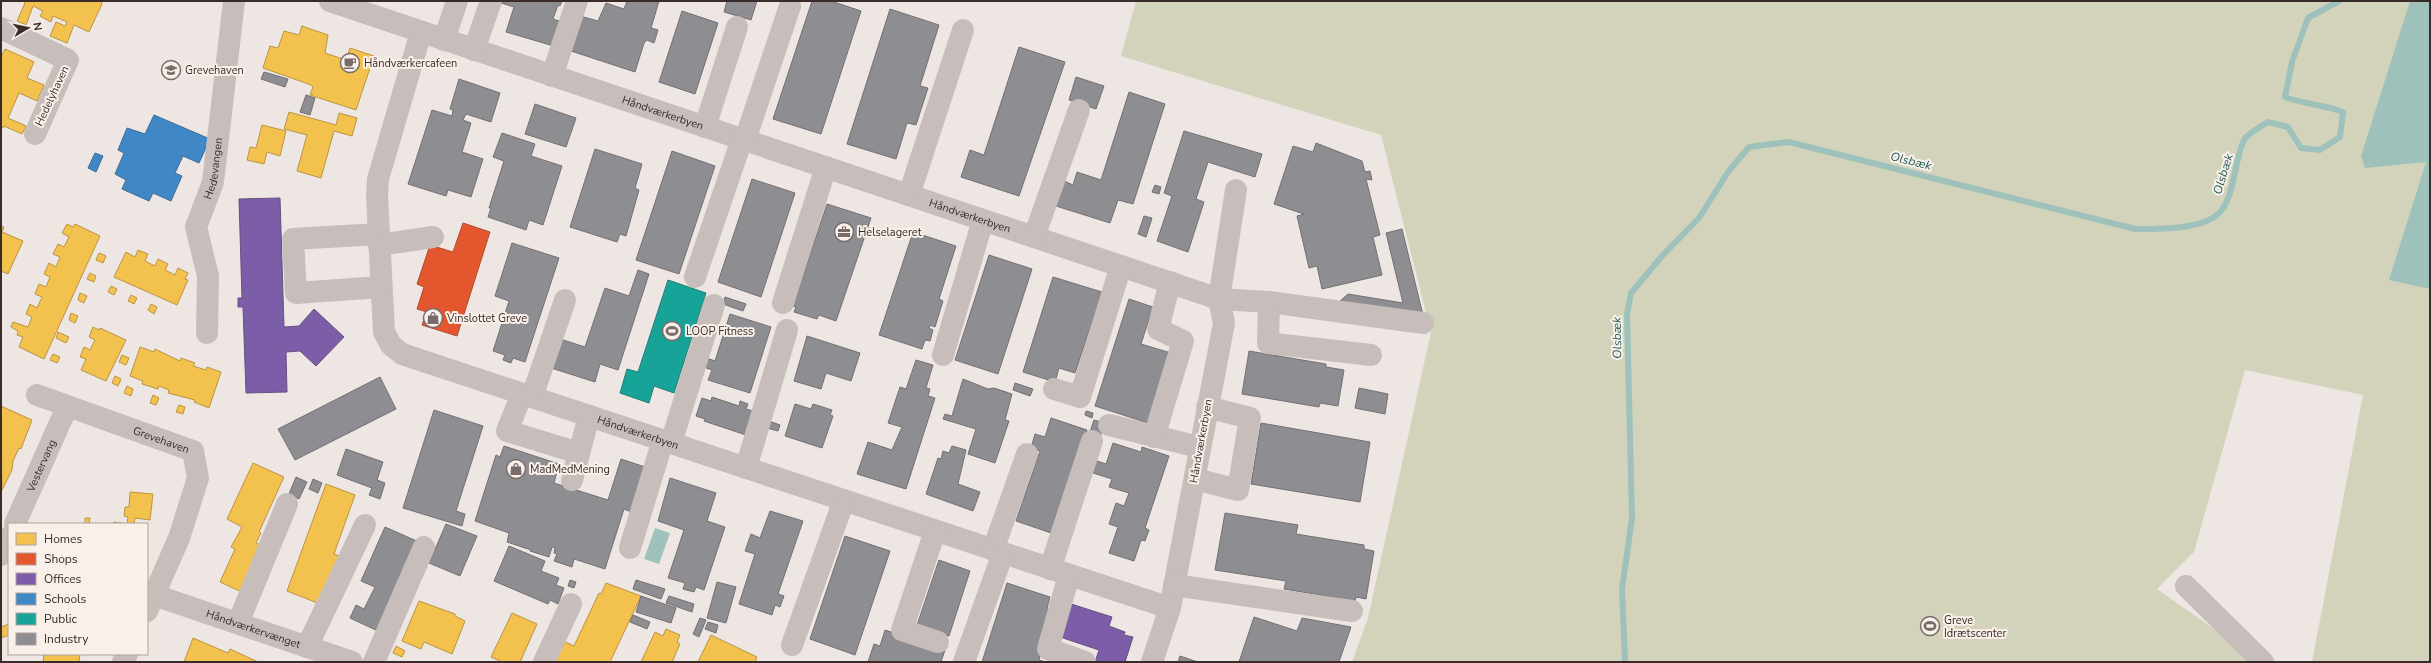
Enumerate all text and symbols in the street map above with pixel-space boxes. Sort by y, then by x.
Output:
north arrow [8,8,48,48]
text: N [29,21,45,32]
cafe icon: Håndværkercafeen [339,52,361,74]
place label: Håndværkercafeen [364,56,457,71]
school or university icon: Grevehaven [160,59,182,81]
street label: Hedelyhaven [31,63,73,129]
place label: Grevehaven [185,63,244,78]
street label: Håndværkerbyen [620,92,706,133]
street label: Hedevangen [200,137,226,201]
water label: Olsbæk [1889,148,1934,174]
water label: Olsbæk [2209,151,2237,196]
street label: Håndværkerbyen [927,195,1013,236]
office icon: Helselageret [833,221,855,243]
place label: Helselageret [858,225,922,240]
shop icon: Vinslottet Greve [422,307,444,329]
place label: Vinslottet Greve [446,311,527,326]
water label: Olsbæk [1609,316,1625,359]
sports icon: LOOP Fitness [661,320,683,342]
place label: LOOP Fitness [686,324,753,339]
street label: Håndværkerbyen [1186,398,1216,484]
street label: Håndværkerbyen [595,412,681,453]
street label: Grevehaven [131,423,191,457]
street label: Vestervang [22,437,59,495]
shop icon: MadMedMening [505,458,527,480]
place label: MadMedMening [530,462,610,477]
legend [8,523,148,655]
text: Homes [44,531,82,547]
text: Shops [44,551,78,567]
text: Offices [44,571,82,587]
text: Schools [44,591,87,607]
street label: Håndværkervænget [204,606,303,652]
text: Public [44,611,78,627]
place label: Greve Idrætscenter [1944,613,2006,641]
sports icon: Greve Idrætscenter [1919,615,1941,637]
text: Industry [44,631,89,647]

